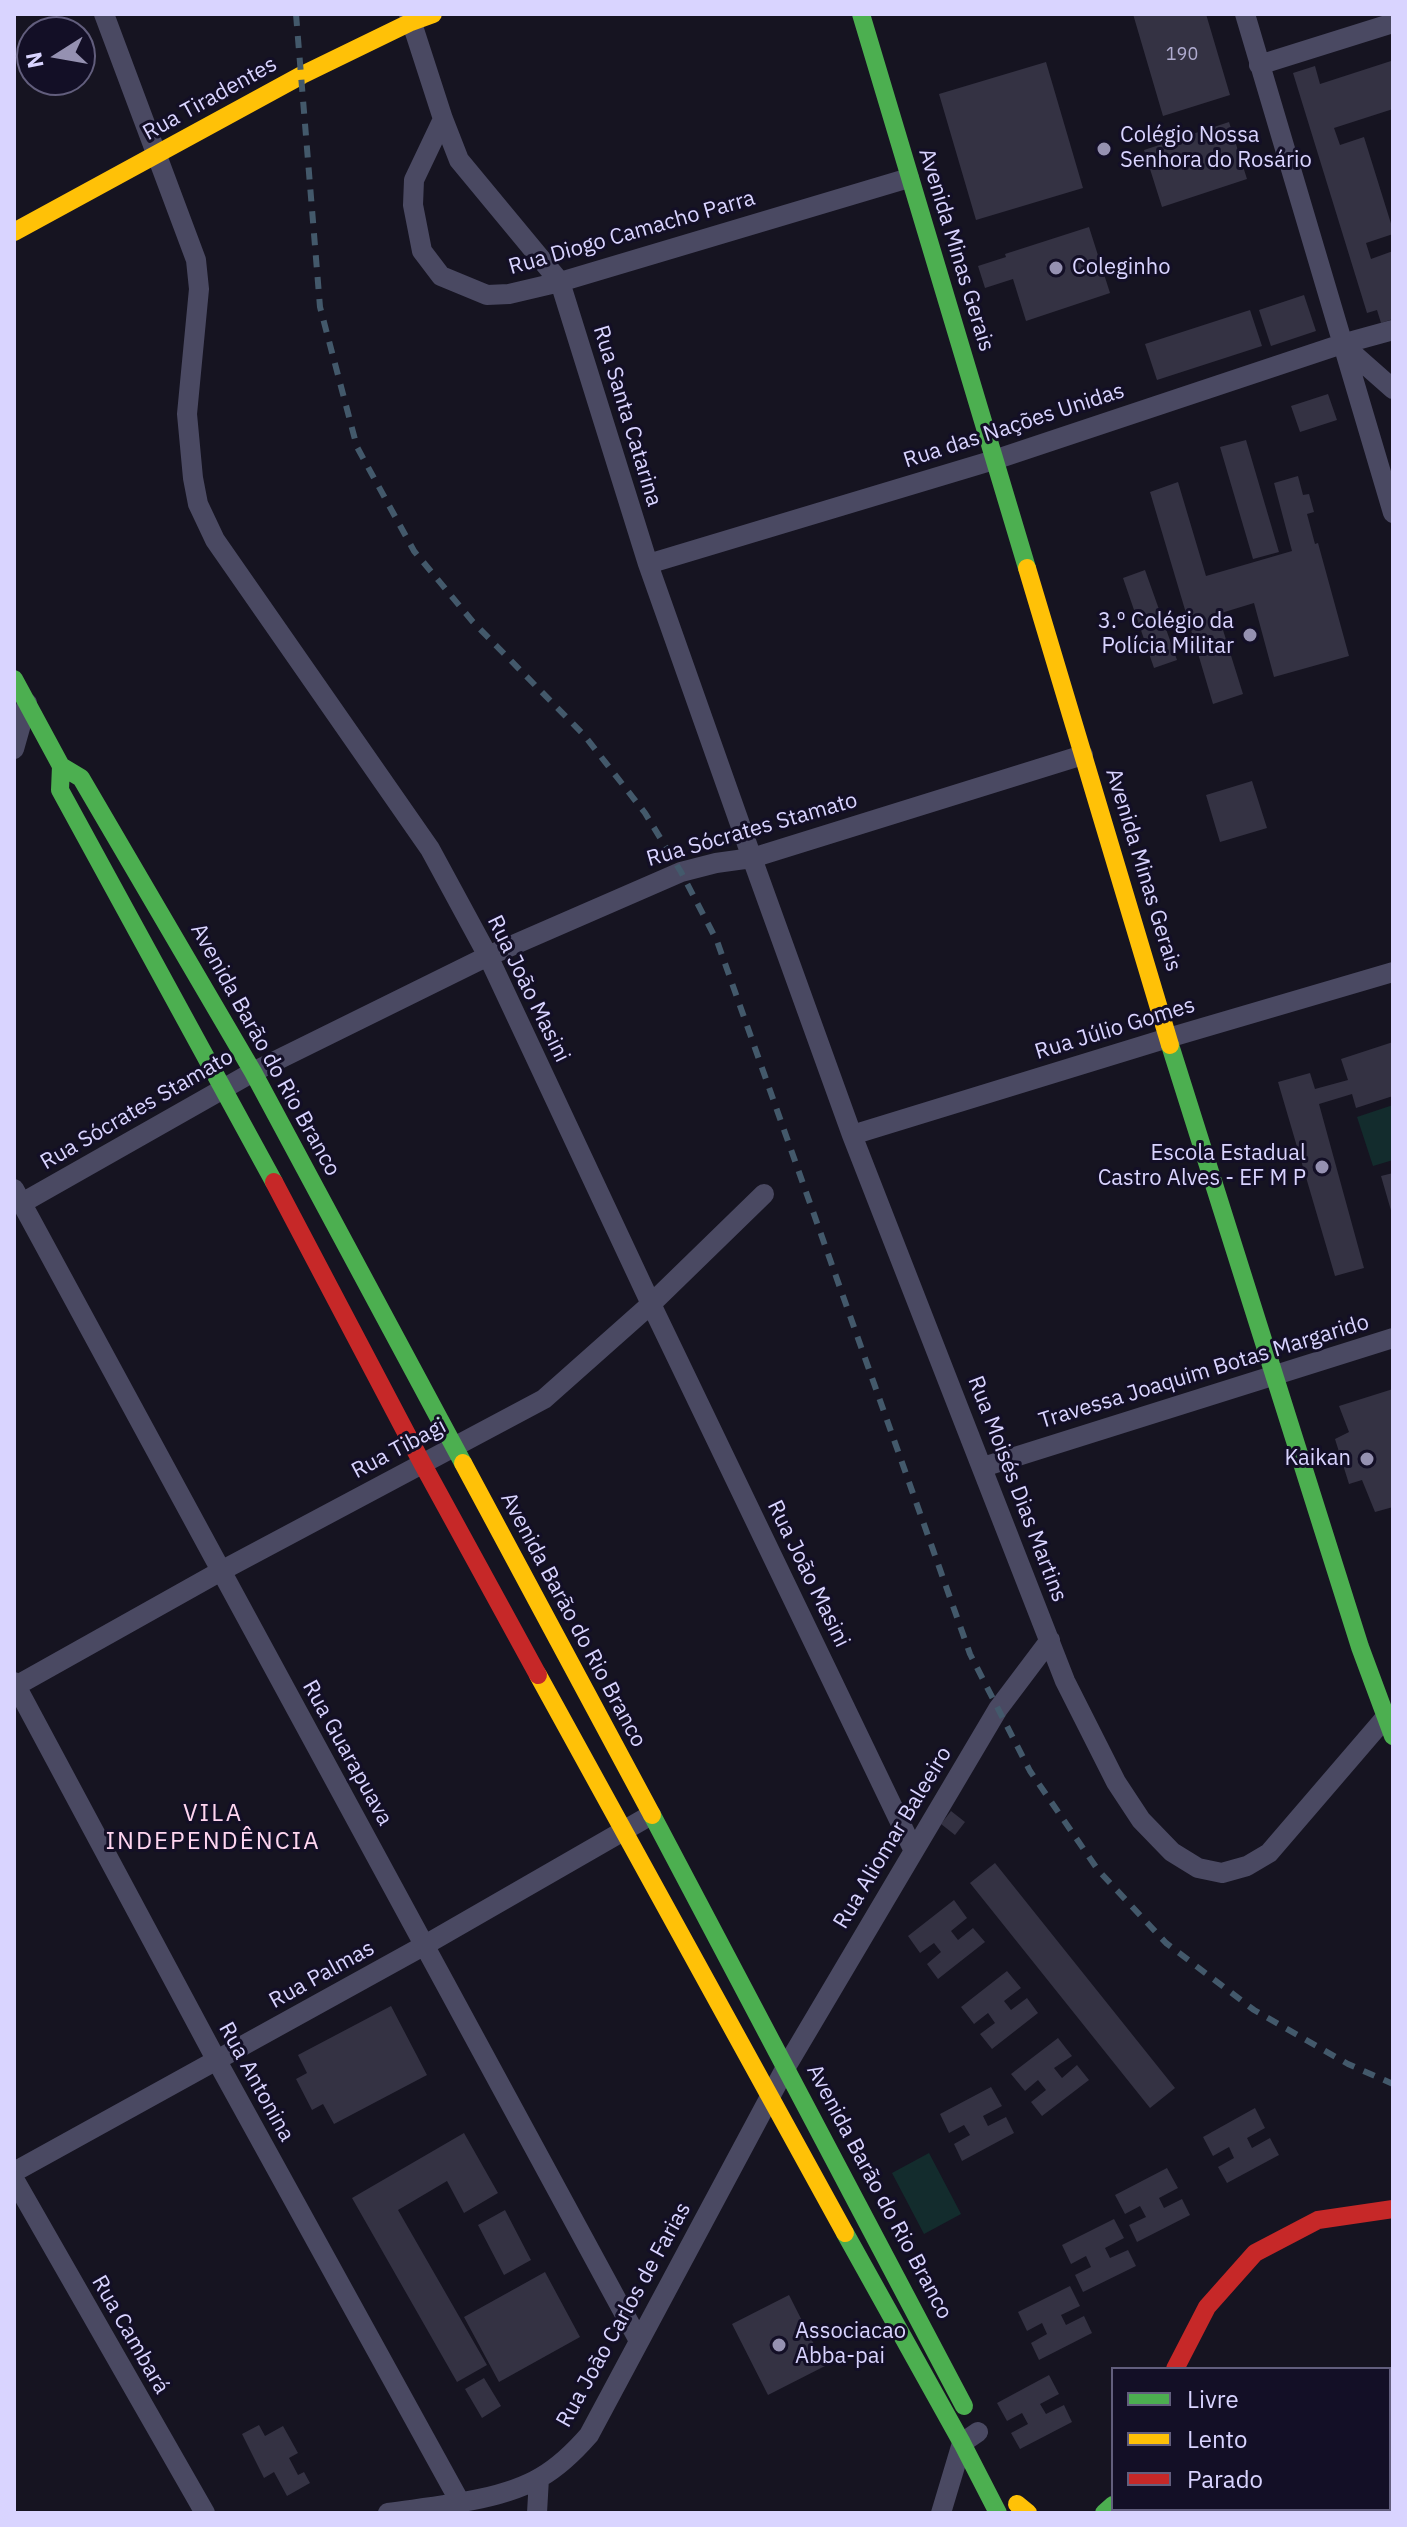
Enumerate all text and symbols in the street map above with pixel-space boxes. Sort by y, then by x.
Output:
north arrow [16,16,96,96]
house number: 190 [1166,44,1198,66]
text: N [18,50,50,71]
street label: Rua Tiradentes [138,51,282,147]
place label: Colégio Nossa Senhora do Rosário [1120,123,1312,174]
marker: Colégio Nossa Senhora do Rosário [1095,140,1113,158]
street label: Avenida Minas Gerais [913,145,999,355]
street label: Rua Diogo Camacho Parra [506,185,758,281]
place label: Coleginho [1072,255,1170,281]
marker: Coleginho [1047,259,1065,277]
street label: Rua Santa Catarina [587,322,667,510]
street label: Rua das Nações Unidas [900,378,1128,474]
place label: 3.º Colégio da Polícia Militar [1098,609,1234,660]
marker: 3.º Colégio da Polícia Militar [1241,626,1259,644]
street label: Avenida Minas Gerais [1100,765,1186,975]
street label: Rua Sócrates Stamato [643,787,861,873]
street label: Rua João Masini [481,911,575,1067]
street label: Avenida Barão do Rio Branco [184,919,346,1181]
street label: Rua Júlio Gomes [1032,992,1198,1066]
street label: Rua Sócrates Stamato [36,1044,238,1176]
place label: Escola Estadual Castro Alves - EF M P [1098,1141,1306,1192]
marker: Escola Estadual Castro Alves - EF M P [1313,1158,1331,1176]
street label: Travessa Joaquim Botas Margarido [1036,1309,1372,1435]
street label: Rua Moisés Dias Martins [962,1372,1072,1606]
street label: Rua Tibagi [347,1413,451,1485]
place label: Kaikan [1284,1446,1351,1472]
marker: Kaikan [1358,1450,1376,1468]
street label: Avenida Barão do Rio Branco [495,1488,651,1752]
street label: Rua João Masini [761,1496,855,1652]
street label: Rua Guarapuava [296,1676,398,1830]
street label: Rua Aliomar Baleeiro [828,1742,958,1934]
district label: VILA INDEPENDÊNCIA [105,1800,321,1856]
street label: Rua Palmas [265,1935,379,2015]
street label: Rua Antonina [212,2018,300,2146]
street label: Avenida Barão do Rio Branco [801,2060,957,2324]
street label: Rua João Carlos de Farias [551,2198,697,2432]
street label: Rua Cambará [85,2271,175,2399]
place label: Associacao Abba-pai [795,2319,906,2370]
marker: Associacao Abba-pai [770,2336,788,2354]
legend [1111,2367,1391,2511]
text: Livre [1187,2383,1239,2415]
text: Lento [1187,2423,1247,2455]
text: Parado [1187,2463,1263,2495]

